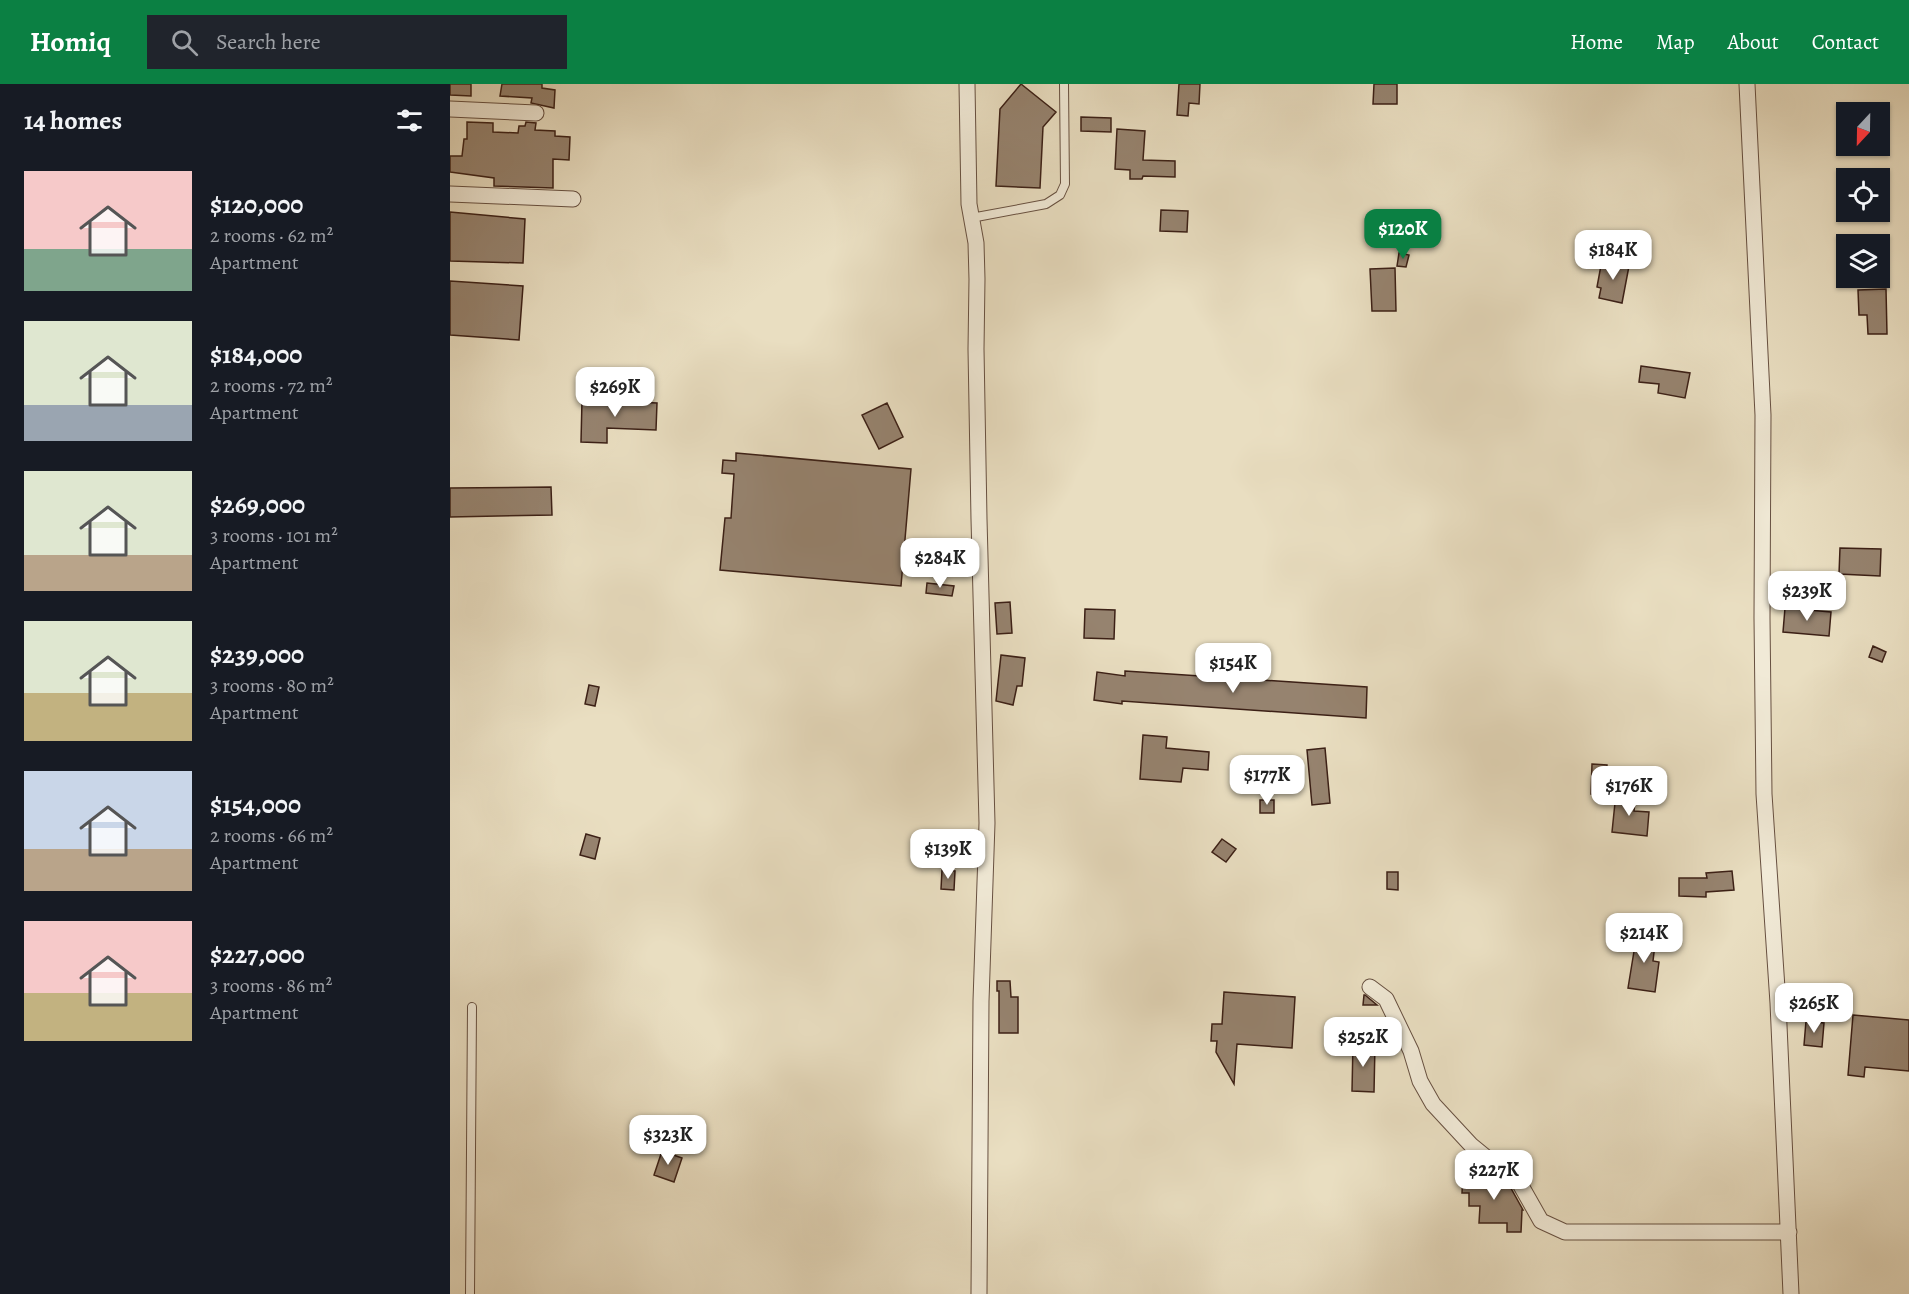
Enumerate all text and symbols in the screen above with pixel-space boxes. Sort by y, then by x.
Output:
search box [147,15,567,69]
text: Homiq [30,23,111,61]
icon: search [168,26,201,59]
text: Search here [216,27,321,57]
text: Home [1570,28,1623,56]
text: Map [1656,28,1694,56]
text: About [1727,28,1779,56]
text: Contact [1812,28,1879,56]
north arrow [1836,102,1890,156]
map controls [1836,102,1890,288]
text: 14 homes [24,103,122,138]
icon: filters [393,104,426,137]
button: locate [1836,168,1890,222]
text: $120,000 [210,187,303,222]
icon: home [72,195,144,267]
pin: $120K [1361,209,1445,260]
text: $120K [1378,215,1428,242]
text: 2 rooms · 62 m² [210,222,333,249]
pin: $184K [1571,230,1655,281]
button: layers [1836,234,1890,288]
text: $184K [1589,236,1637,263]
text: Apartment [210,249,299,276]
text: $184,000 [210,337,302,372]
icon: home [72,345,144,417]
pin: $269K [573,367,657,418]
text: 2 rooms · 72 m² [210,372,332,399]
text: $269K [590,373,640,400]
text: Apartment [210,399,299,426]
text: $269,000 [210,487,305,522]
icon: home [72,495,144,567]
text: 3 rooms · 101 m² [210,522,338,549]
pin: $284K [898,538,982,589]
text: $284K [914,544,966,571]
text: Apartment [210,549,299,576]
pin: $239K [1765,571,1849,622]
text: $239K [1782,577,1832,604]
text: $239,000 [210,637,304,672]
pin: $154K [1191,643,1275,694]
icon: home [72,645,144,717]
text: $154K [1209,649,1257,676]
text: 3 rooms · 80 m² [210,672,334,699]
text: Apartment [210,699,299,726]
pin: $177K [1225,755,1309,806]
text: $177K [1244,761,1290,788]
pin: $176K [1587,766,1671,817]
text: $176K [1605,772,1653,799]
text: $154,000 [210,787,301,822]
icon: home [72,795,144,867]
text: 2 rooms · 66 m² [210,822,333,849]
pin: $139K [906,829,990,880]
text: $139K [924,835,972,862]
text: Apartment [210,849,299,876]
pin: $214K [1602,913,1686,964]
text: $214K [1620,919,1668,946]
text: $227,000 [210,937,305,972]
icon: home [72,945,144,1017]
text: 3 rooms · 86 m² [210,972,332,999]
pin: $265K [1772,983,1856,1034]
text: $265K [1789,989,1839,1016]
text: Apartment [210,999,299,1026]
pin: $252K [1321,1017,1405,1068]
text: $252K [1338,1023,1388,1050]
pin: $323K [626,1115,710,1166]
text: $323K [643,1121,693,1148]
pin: $227K [1452,1150,1536,1201]
text: $227K [1469,1156,1519,1183]

